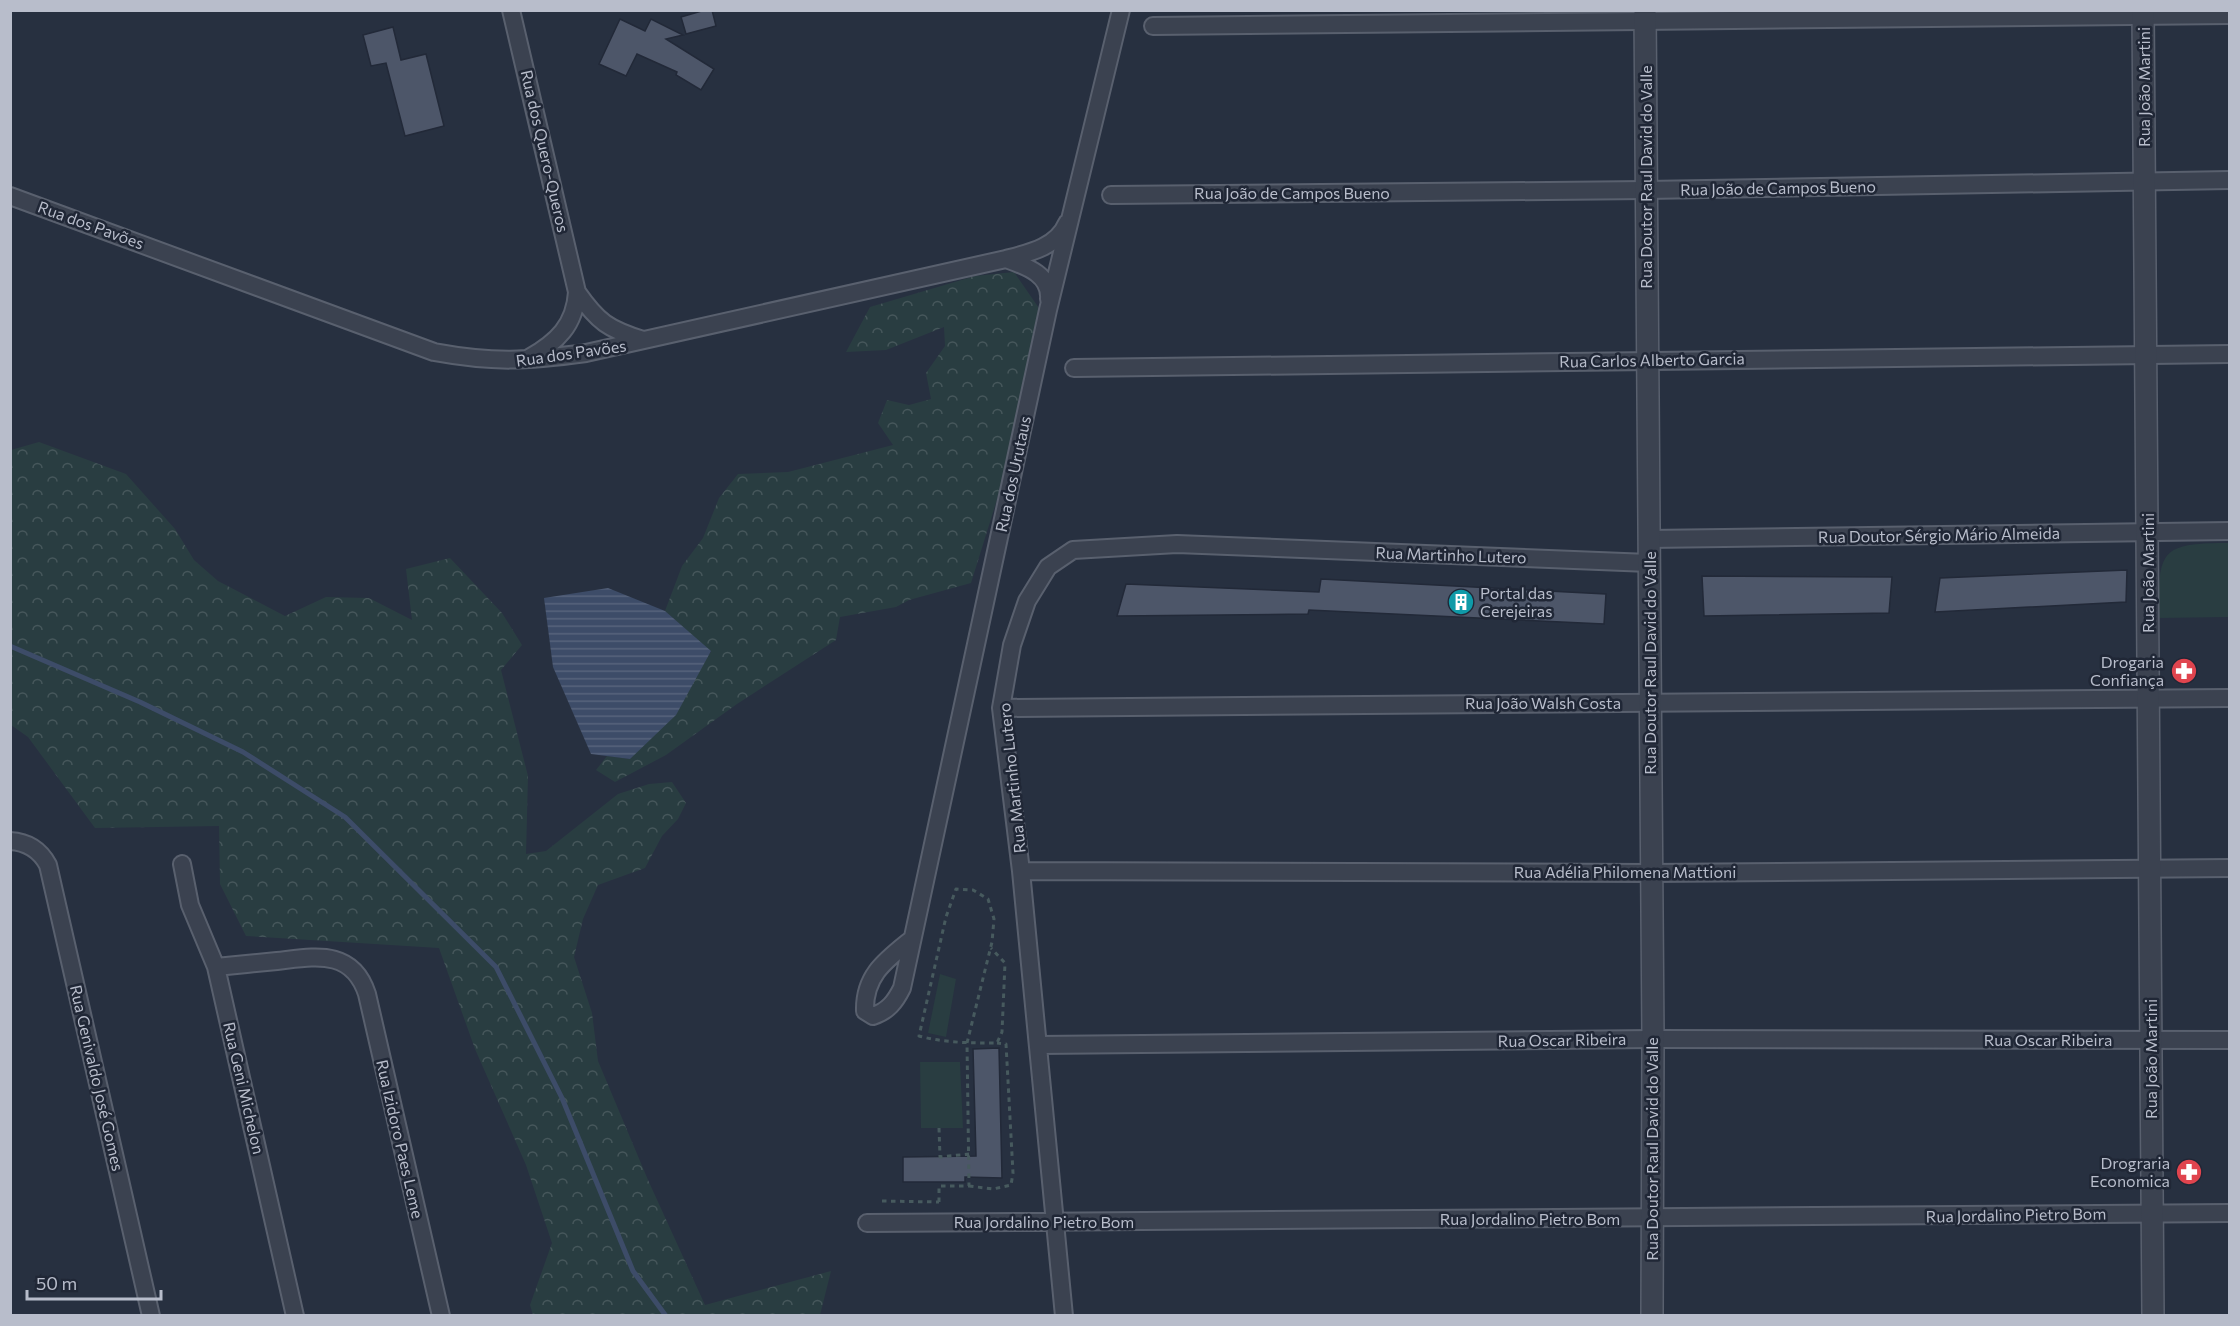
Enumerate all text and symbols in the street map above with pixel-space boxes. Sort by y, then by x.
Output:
street label: Rua João Martini [2134,27,2153,147]
street label: Rua Doutor Raul David do Valle [1636,65,1655,289]
street label: Rua dos Quero-Queros [518,68,573,234]
street label: Rua João de Campos Bueno [1680,176,1876,199]
street label: Rua João de Campos Bueno [1194,183,1390,202]
street label: Rua dos Pavões [36,197,147,253]
street label: Rua dos Pavões [514,335,627,370]
street label: Rua Carlos Alberto Garcia [1559,348,1745,371]
street label: Rua dos Urutaus [991,414,1034,534]
street label: Rua João Martini [2138,513,2157,633]
street label: Rua Doutor Sérgio Mário Almeida [1818,523,2060,546]
street label: Rua Martinho Lutero [1375,542,1527,567]
street label: Rua Doutor Raul David do Valle [1640,551,1659,775]
place label: Portal das Cerejeiras [1480,583,1553,620]
building icon: Portal das Cerejeiras [1446,587,1476,617]
place label: Drogaria Confiança [2090,652,2164,689]
pharmacy icon: Drogaria Confiança [2169,656,2199,686]
street label: Rua João Walsh Costa [1465,693,1621,712]
street label: Rua Martinho Lutero [994,702,1029,854]
street label: Rua Adélia Philomena Mattioni [1514,862,1736,881]
street label: Rua Genivaldo José Gomes [67,983,128,1173]
street label: Rua João Martini [2141,999,2160,1119]
street label: Rua Geni Michelon [220,1020,269,1156]
street label: Rua Oscar Ribeira [1498,1029,1626,1050]
street label: Rua Oscar Ribeira [1984,1030,2112,1049]
street label: Rua Doutor Raul David do Valle [1642,1037,1661,1261]
street label: Rua Izidoro Paes Leme [373,1058,428,1220]
place label: Drograria Economica [2090,1153,2170,1190]
pharmacy icon: Drograria Economica [2174,1157,2204,1187]
street label: Rua Jordalino Pietro Bom [1926,1203,2106,1226]
street label: Rua Jordalino Pietro Bom [1440,1209,1620,1228]
street label: Rua Jordalino Pietro Bom [954,1212,1134,1231]
scale bar [27,1263,160,1301]
text: 50 m [36,1272,77,1294]

